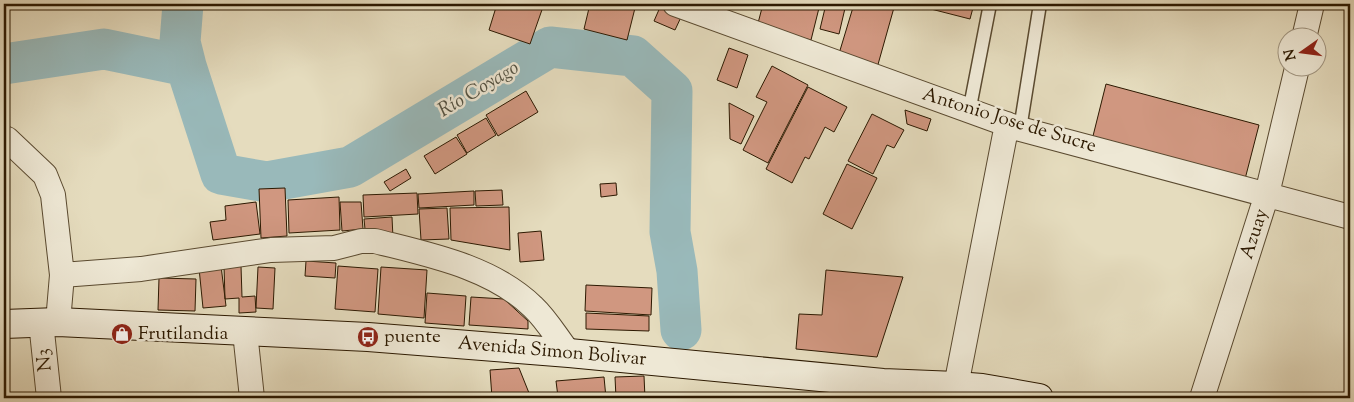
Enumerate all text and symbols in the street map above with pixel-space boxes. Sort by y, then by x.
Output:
north arrow [1276,28,1326,78]
text: N [1280,47,1302,63]
water label: Río Coyago [433,54,525,126]
street label: Antonio Jose de Sucre [919,82,1100,160]
street label: Azuay [1234,205,1276,263]
place label: Frutilandia [138,321,228,348]
shop icon: Frutilandia [110,322,134,346]
place label: puente [384,324,441,351]
bus stop icon: puente [356,325,380,349]
street label: Avenida Simon Bolivar [457,330,647,374]
street label: N3 [30,347,60,373]

